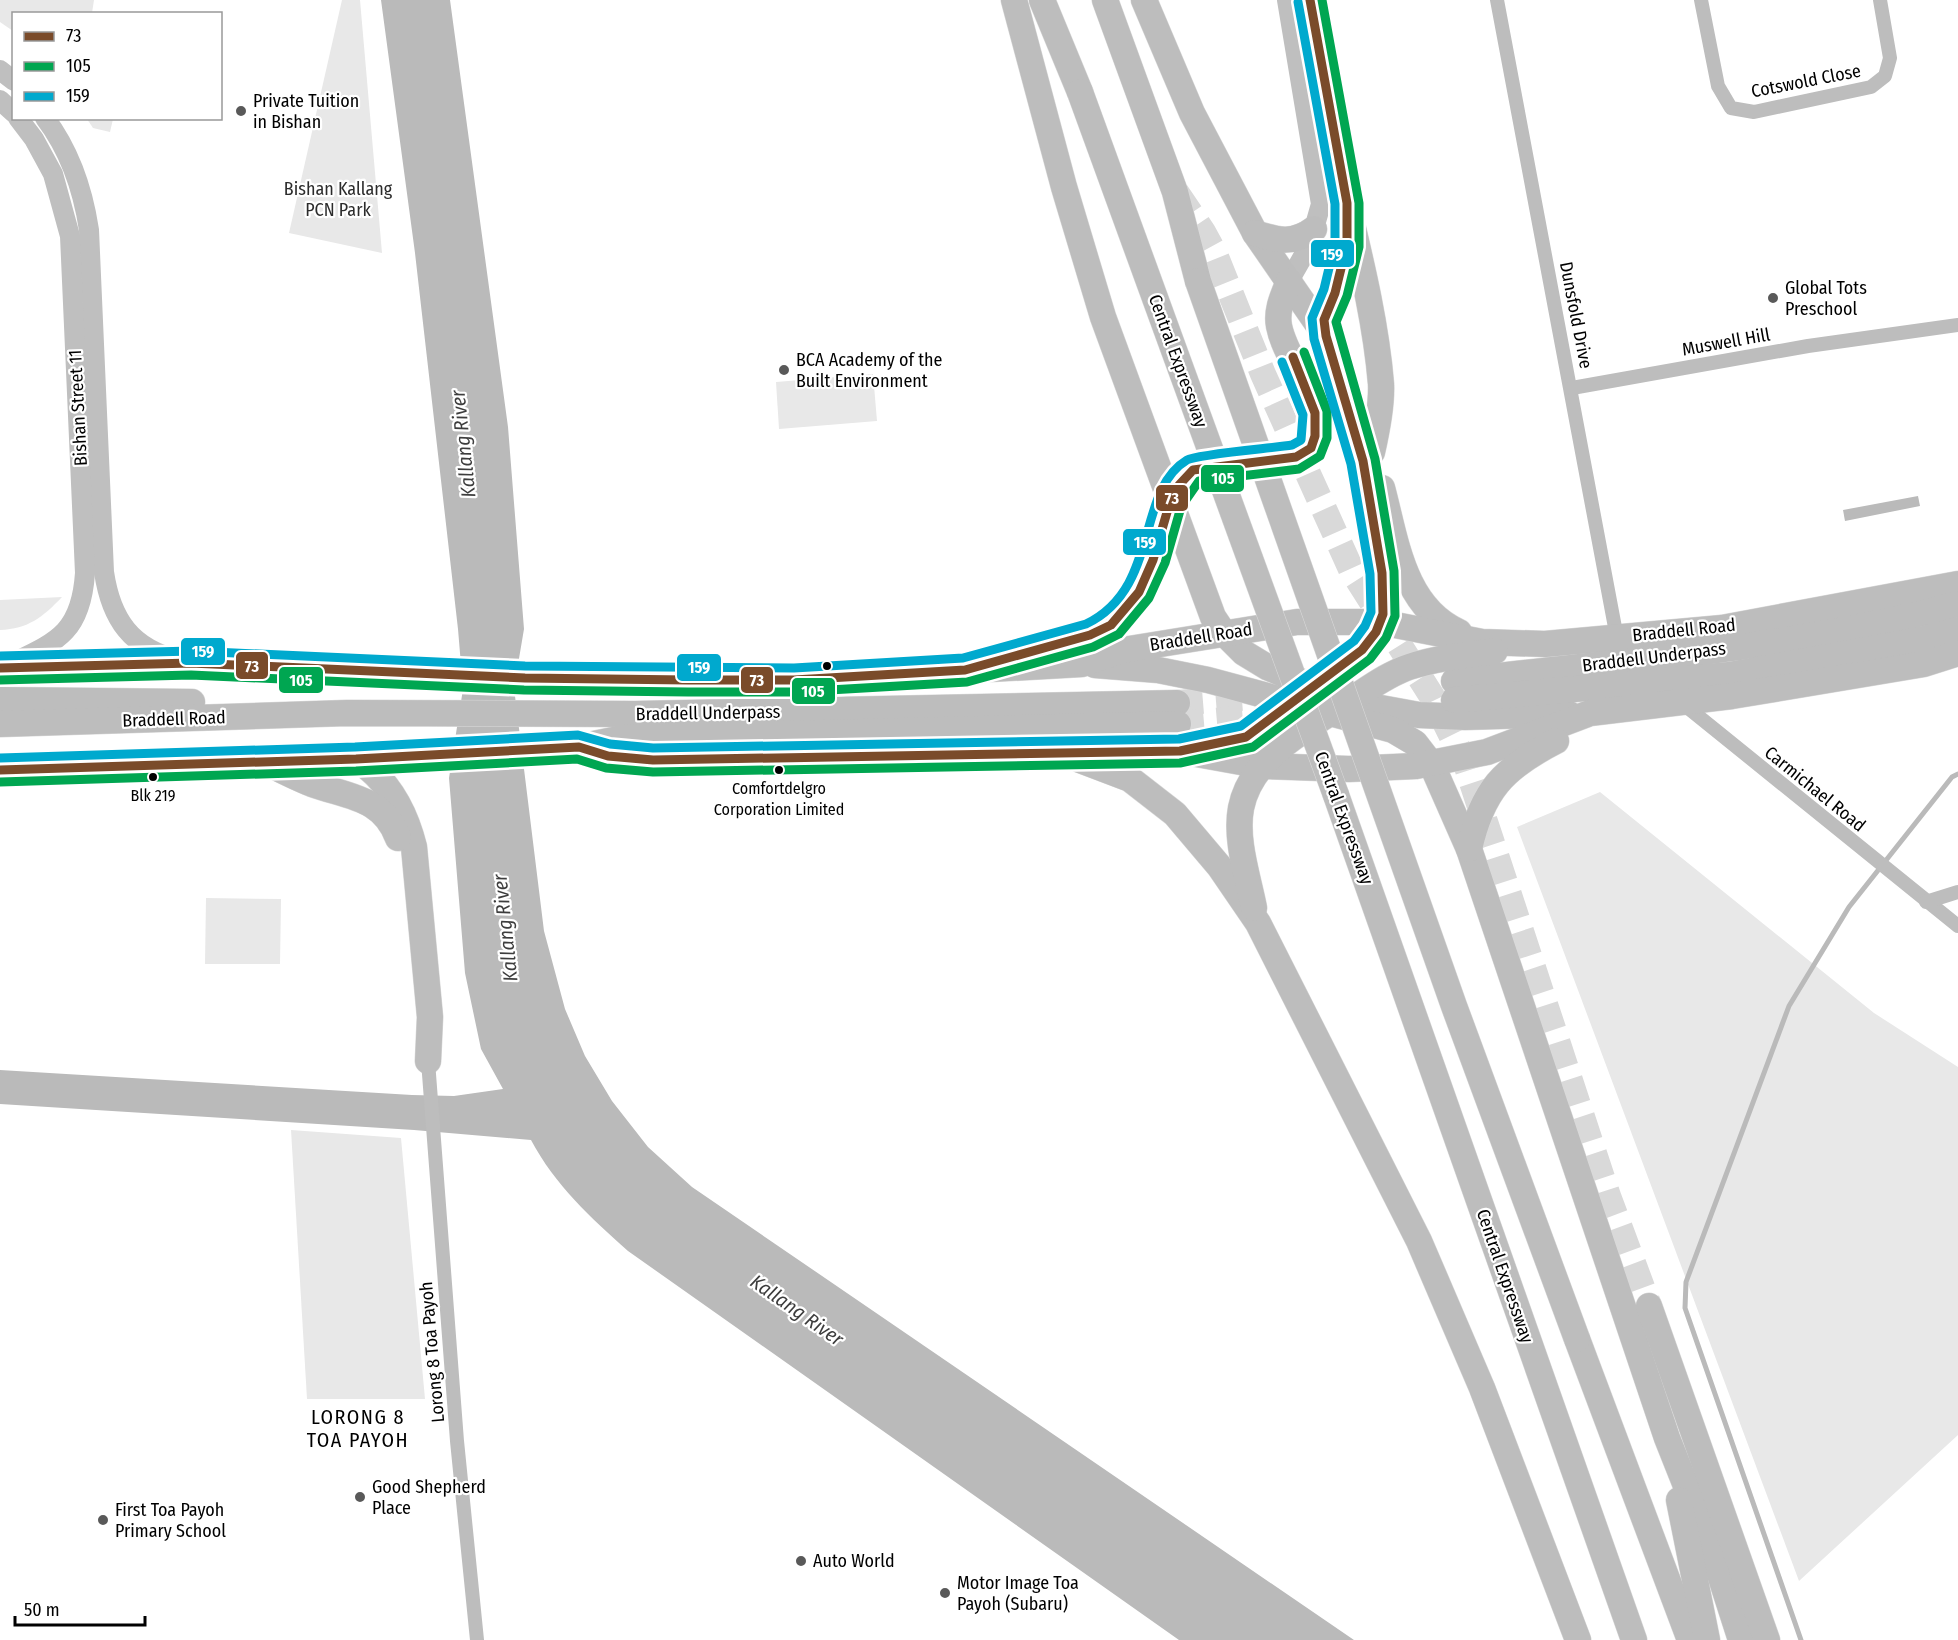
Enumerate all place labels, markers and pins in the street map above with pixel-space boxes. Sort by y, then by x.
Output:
place label: Private Tuition in Bishan [253,90,359,133]
marker: Private Tuition in Bishan [234,104,248,118]
place label: Global Tots Preschool [1785,277,1867,320]
marker: Global Tots Preschool [1766,291,1780,305]
place label: BCA Academy of the Built Environment [796,349,943,392]
marker: BCA Academy of the Built Environment [777,363,791,377]
unlabelled marker [821,660,833,672]
marker: Comfortdelgro Corporation Limited [773,764,785,776]
marker: Blk 219 [147,771,159,783]
place label: Comfortdelgro Corporation Limited [714,779,844,819]
place label: Blk 219 [131,786,176,805]
place label: Good Shepherd Place [372,1476,486,1519]
marker: Good Shepherd Place [353,1490,367,1504]
place label: First Toa Payoh Primary School [115,1499,226,1542]
marker: First Toa Payoh Primary School [96,1513,110,1527]
place label: Auto World [813,1550,895,1572]
marker: Auto World [794,1554,808,1568]
place label: Motor Image Toa Payoh (Subaru) [957,1572,1079,1615]
marker: Motor Image Toa Payoh (Subaru) [938,1586,952,1600]

